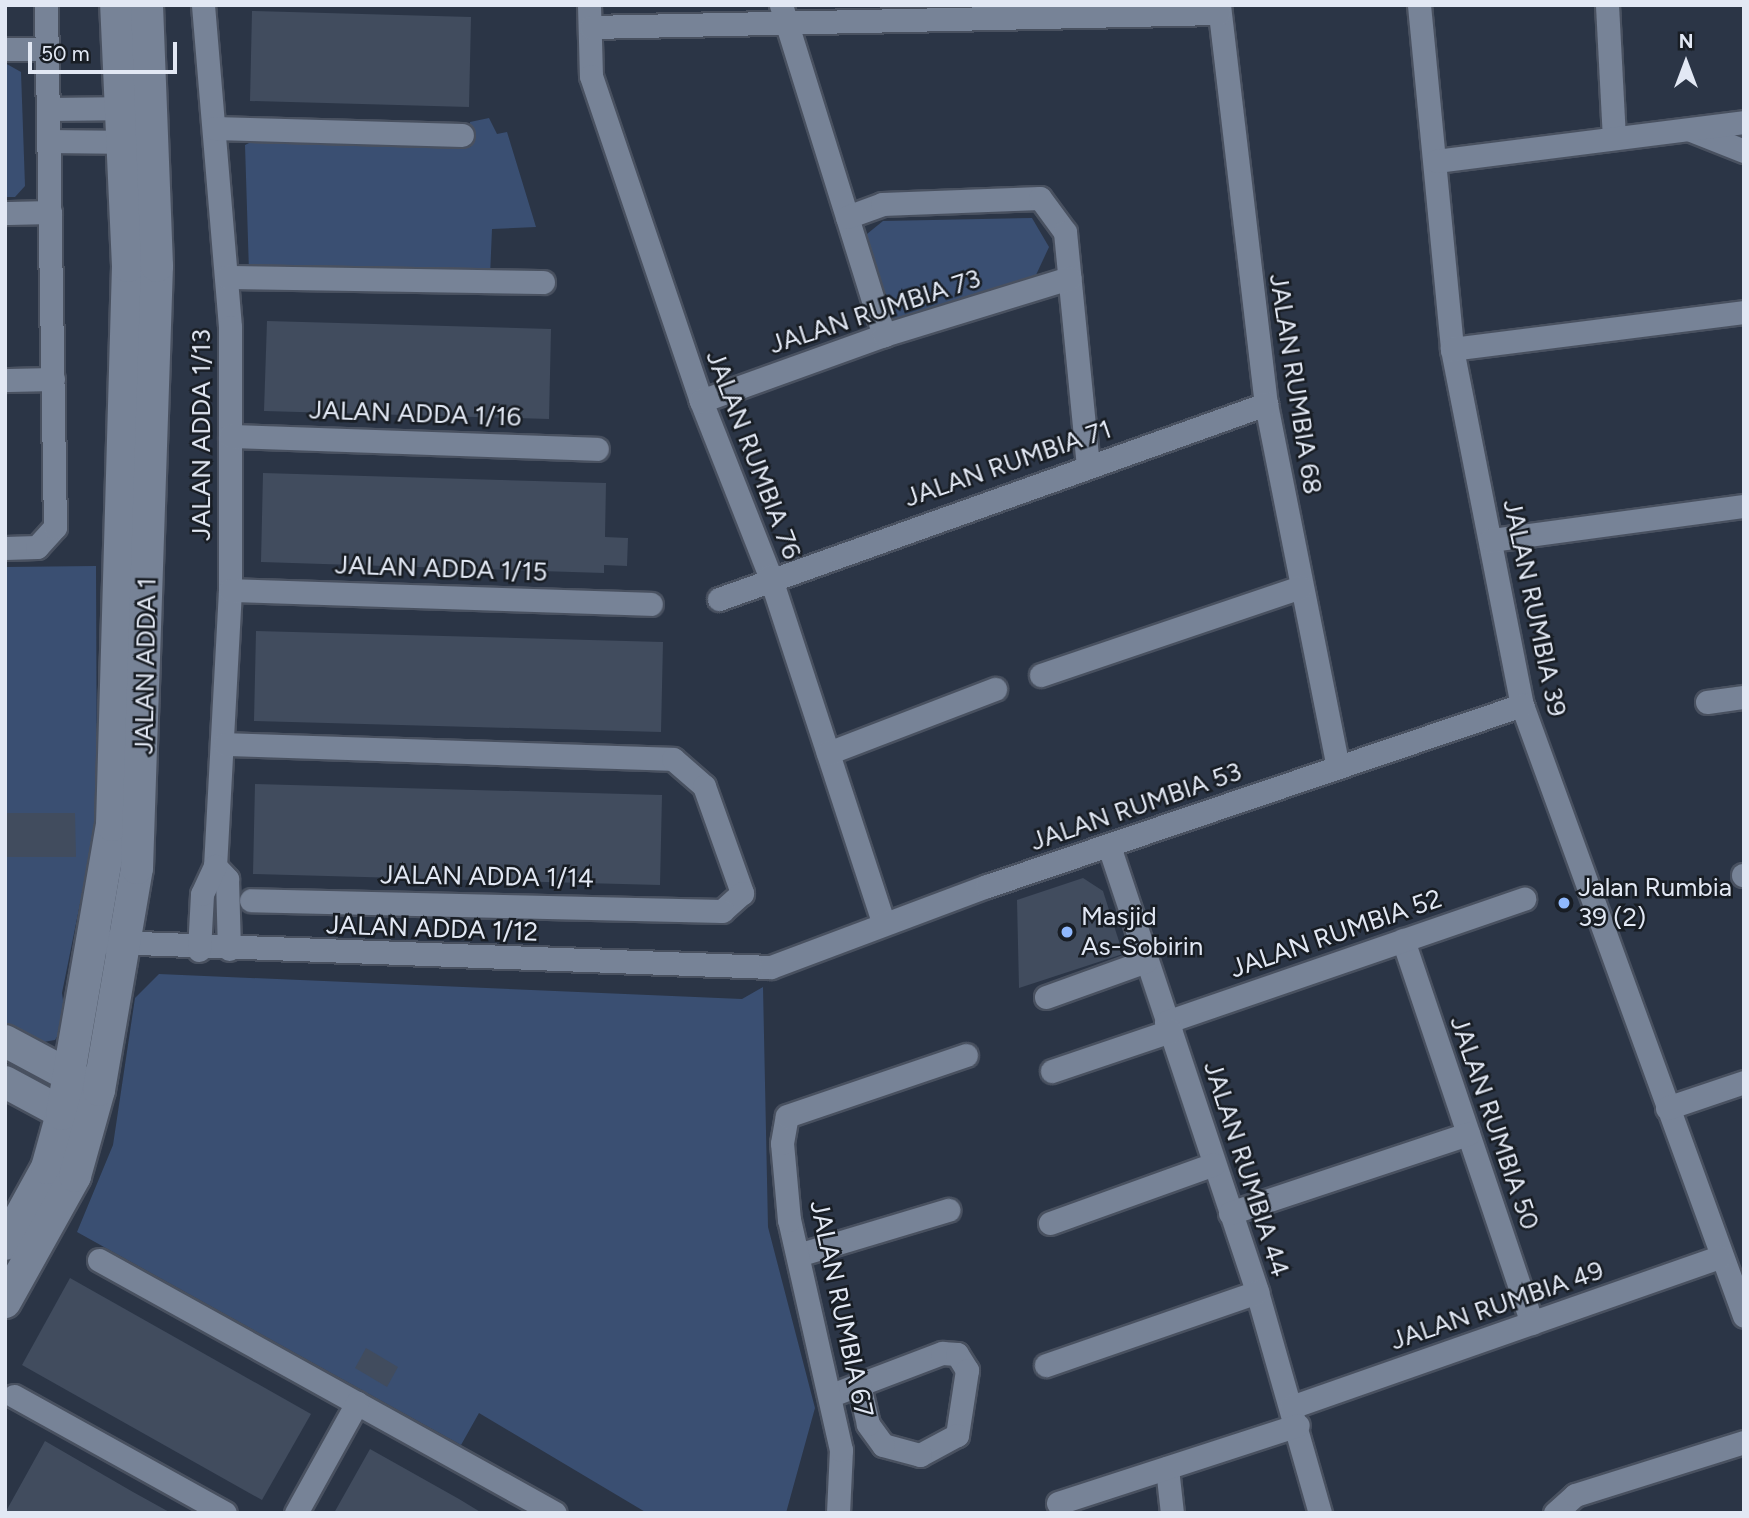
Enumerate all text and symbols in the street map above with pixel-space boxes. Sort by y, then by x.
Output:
scale bar [32,28,180,72]
north arrow [1651,28,1721,98]
text: N [1679,30,1693,53]
text: 50 m [41,41,90,66]
street label: JALAN RUMBIA 73 [765,263,985,361]
street label: JALAN RUMBIA 68 [1262,271,1328,497]
street label: JALAN ADDA 1/13 [186,329,218,541]
street label: JALAN RUMBIA 76 [699,346,807,564]
street label: JALAN ADDA 1/16 [308,395,522,433]
street label: JALAN RUMBIA 71 [900,414,1116,514]
street label: JALAN RUMBIA 39 [1496,497,1572,719]
street label: JALAN ADDA 1/15 [334,550,548,588]
street label: JALAN ADDA 1 [129,577,163,755]
street label: JALAN RUMBIA 53 [1026,756,1246,858]
street label: JALAN ADDA 1/14 [380,860,594,894]
place label: Jalan Rumbia 39 (2) [1578,872,1732,934]
street label: JALAN RUMBIA 52 [1226,883,1446,985]
marker: Jalan Rumbia 39 (2) [1556,895,1572,911]
place label: Masjid As-Sobirin [1081,901,1203,962]
street label: JALAN ADDA 1/12 [325,910,539,948]
marker: Masjid As-Sobirin [1059,924,1075,940]
street label: JALAN RUMBIA 50 [1443,1012,1545,1234]
street label: JALAN RUMBIA 44 [1196,1057,1296,1281]
street label: JALAN RUMBIA 67 [803,1198,879,1420]
street label: JALAN RUMBIA 49 [1386,1255,1608,1357]

